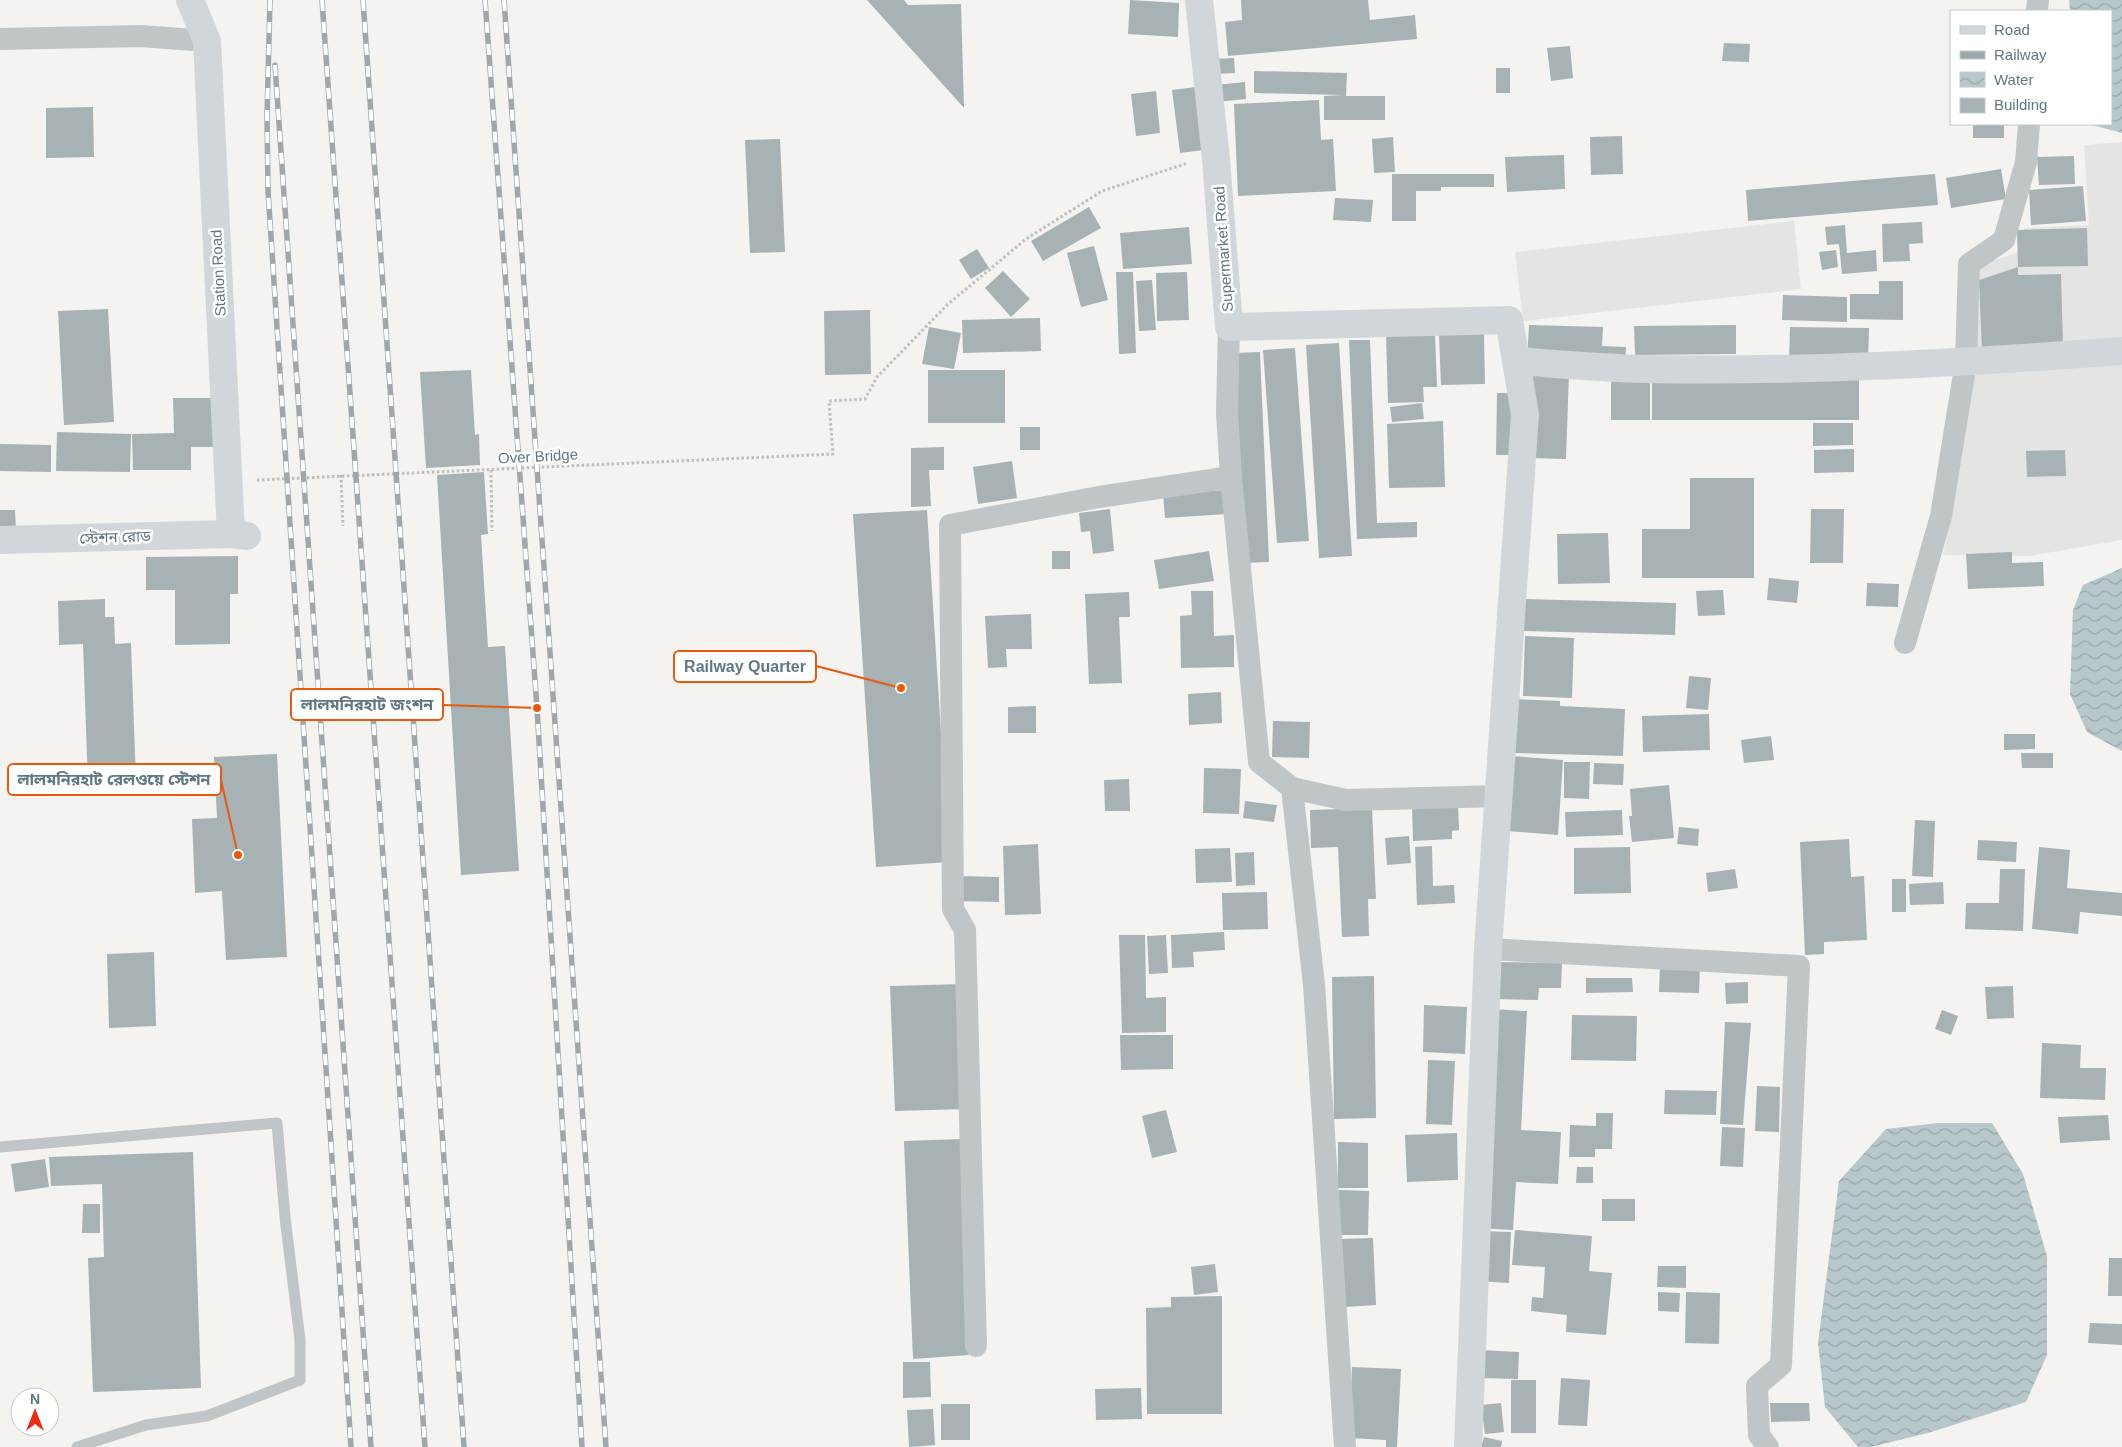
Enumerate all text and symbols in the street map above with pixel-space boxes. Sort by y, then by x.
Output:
legend [1950,10,2112,125]
text: Road [1994,21,2030,38]
text: Railway [1994,46,2047,63]
text: Water [1994,71,2033,88]
text: Building [1994,96,2047,113]
street label: Supermarket Road [1210,186,1236,312]
street label: Station Road [207,229,229,317]
street label: Over Bridge [498,445,578,467]
street label: স্টেশন রোড [79,527,151,547]
callout: Railway Quarter [674,651,816,682]
text: Railway Quarter [684,658,806,675]
callout: লালমনিরহাট জংশন [291,689,443,720]
text: লালমনিরহাট জংশন [300,696,434,713]
callout: লালমনিরহাট রেলওয়ে স্টেশন [8,764,221,795]
text: লালমনিরহাট রেলওয়ে স্টেশন [16,771,212,788]
north arrow [10,1387,60,1437]
text: N [30,1391,40,1407]

